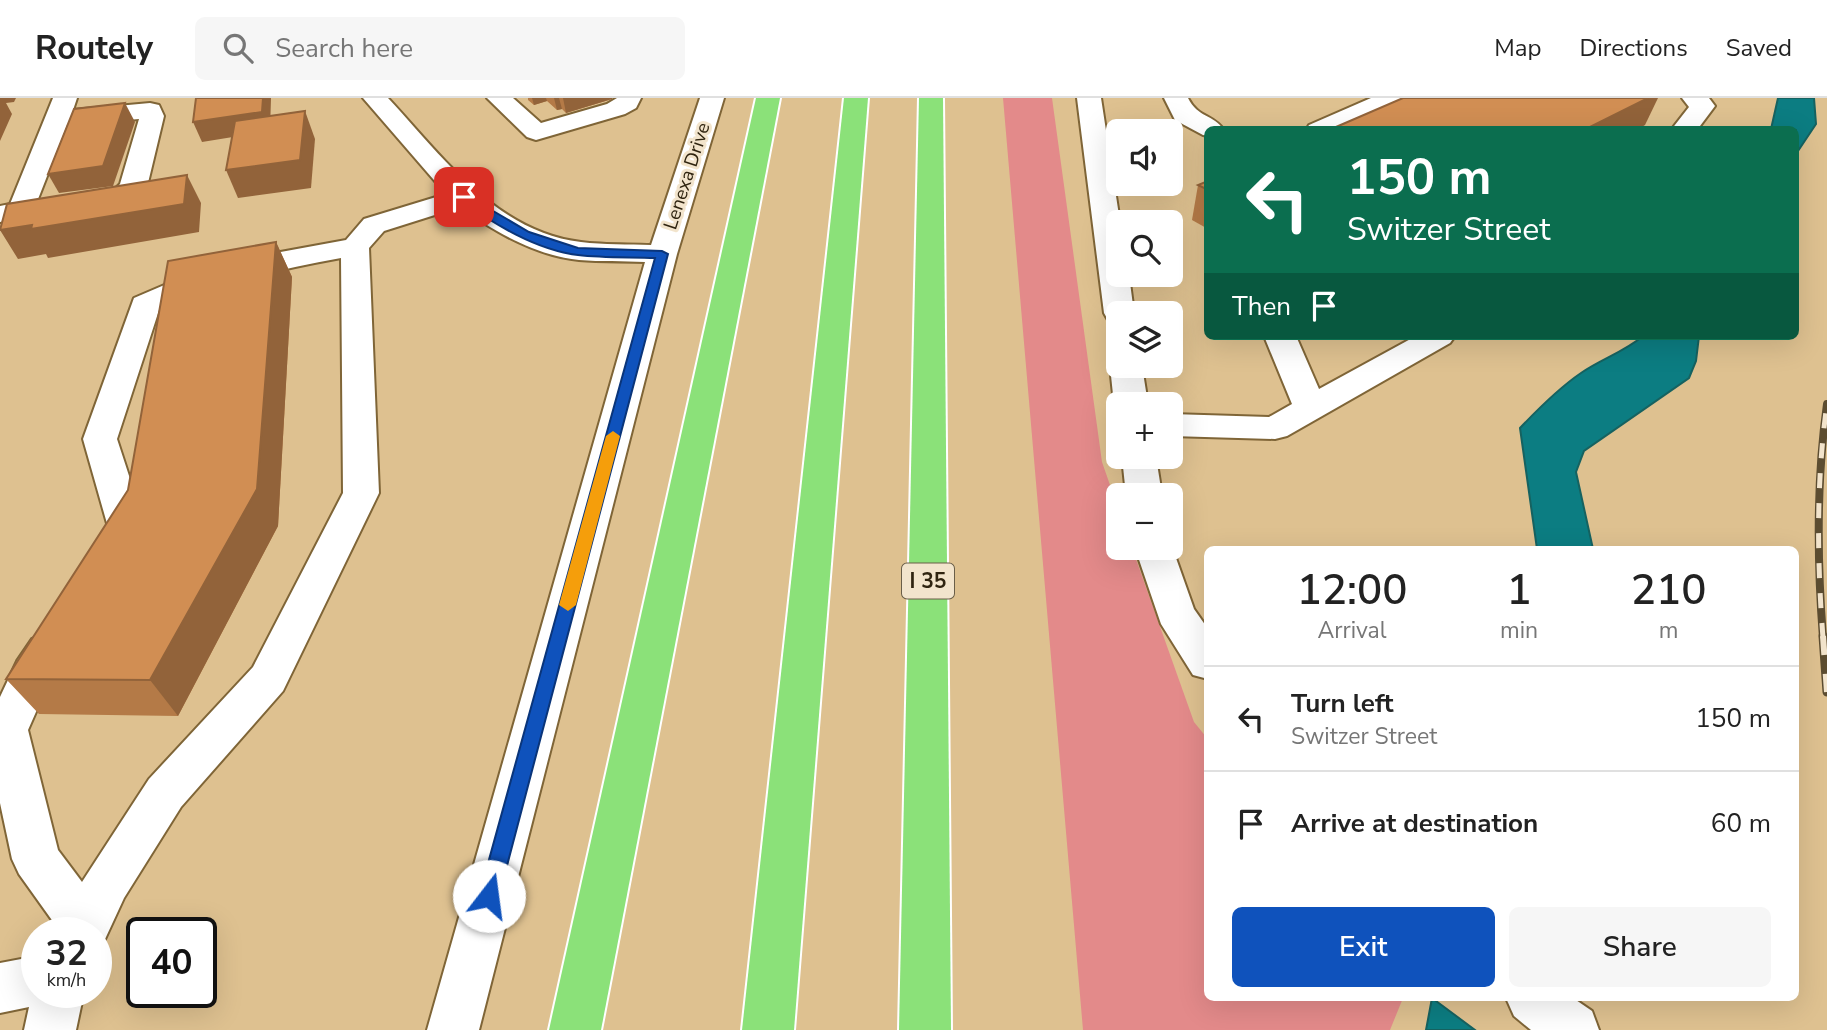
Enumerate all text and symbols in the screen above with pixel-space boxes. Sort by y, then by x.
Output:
search box [195,17,685,80]
text: Routely [35,26,153,71]
icon: search [219,29,257,67]
text: Search here [275,31,413,66]
text: Map [1494,32,1541,64]
text: Directions [1579,32,1688,64]
text: Saved [1726,32,1792,64]
street label: Lenexa Drive [657,119,717,233]
map controls [1106,119,1183,560]
button: sound [1106,119,1183,196]
text: 150 m [1347,144,1491,211]
icon: left [1232,154,1323,245]
pin [434,167,494,227]
icon: arrive [445,178,483,216]
text: Switzer Street [1347,208,1551,251]
button: search [1106,210,1183,287]
icon: arrive [1305,287,1343,325]
text: Then [1232,289,1291,324]
button: layers [1106,301,1183,378]
button: + [1106,392,1183,469]
button: − [1106,483,1183,560]
text: 12:00 [1297,562,1407,619]
text: 1 [1506,562,1532,619]
text: 210 [1631,562,1706,619]
road number: I 35 [902,564,954,598]
text: Arrival [1317,615,1387,646]
text: min [1500,615,1538,646]
text: m [1659,615,1678,646]
text: Turn left [1291,686,1394,721]
icon: left [1232,700,1270,738]
text: 150 m [1695,701,1771,736]
text: Switzer Street [1291,721,1437,752]
icon: arrive [1232,805,1270,843]
text: Arrive at destination [1291,806,1538,841]
text: 60 m [1711,806,1771,841]
position arrow [452,859,526,933]
button: Exit [1232,907,1495,987]
button: Share [1509,907,1771,987]
speed limit sign: 40 [126,917,217,1008]
text: 32 [45,930,88,977]
text: km/h [47,968,86,992]

